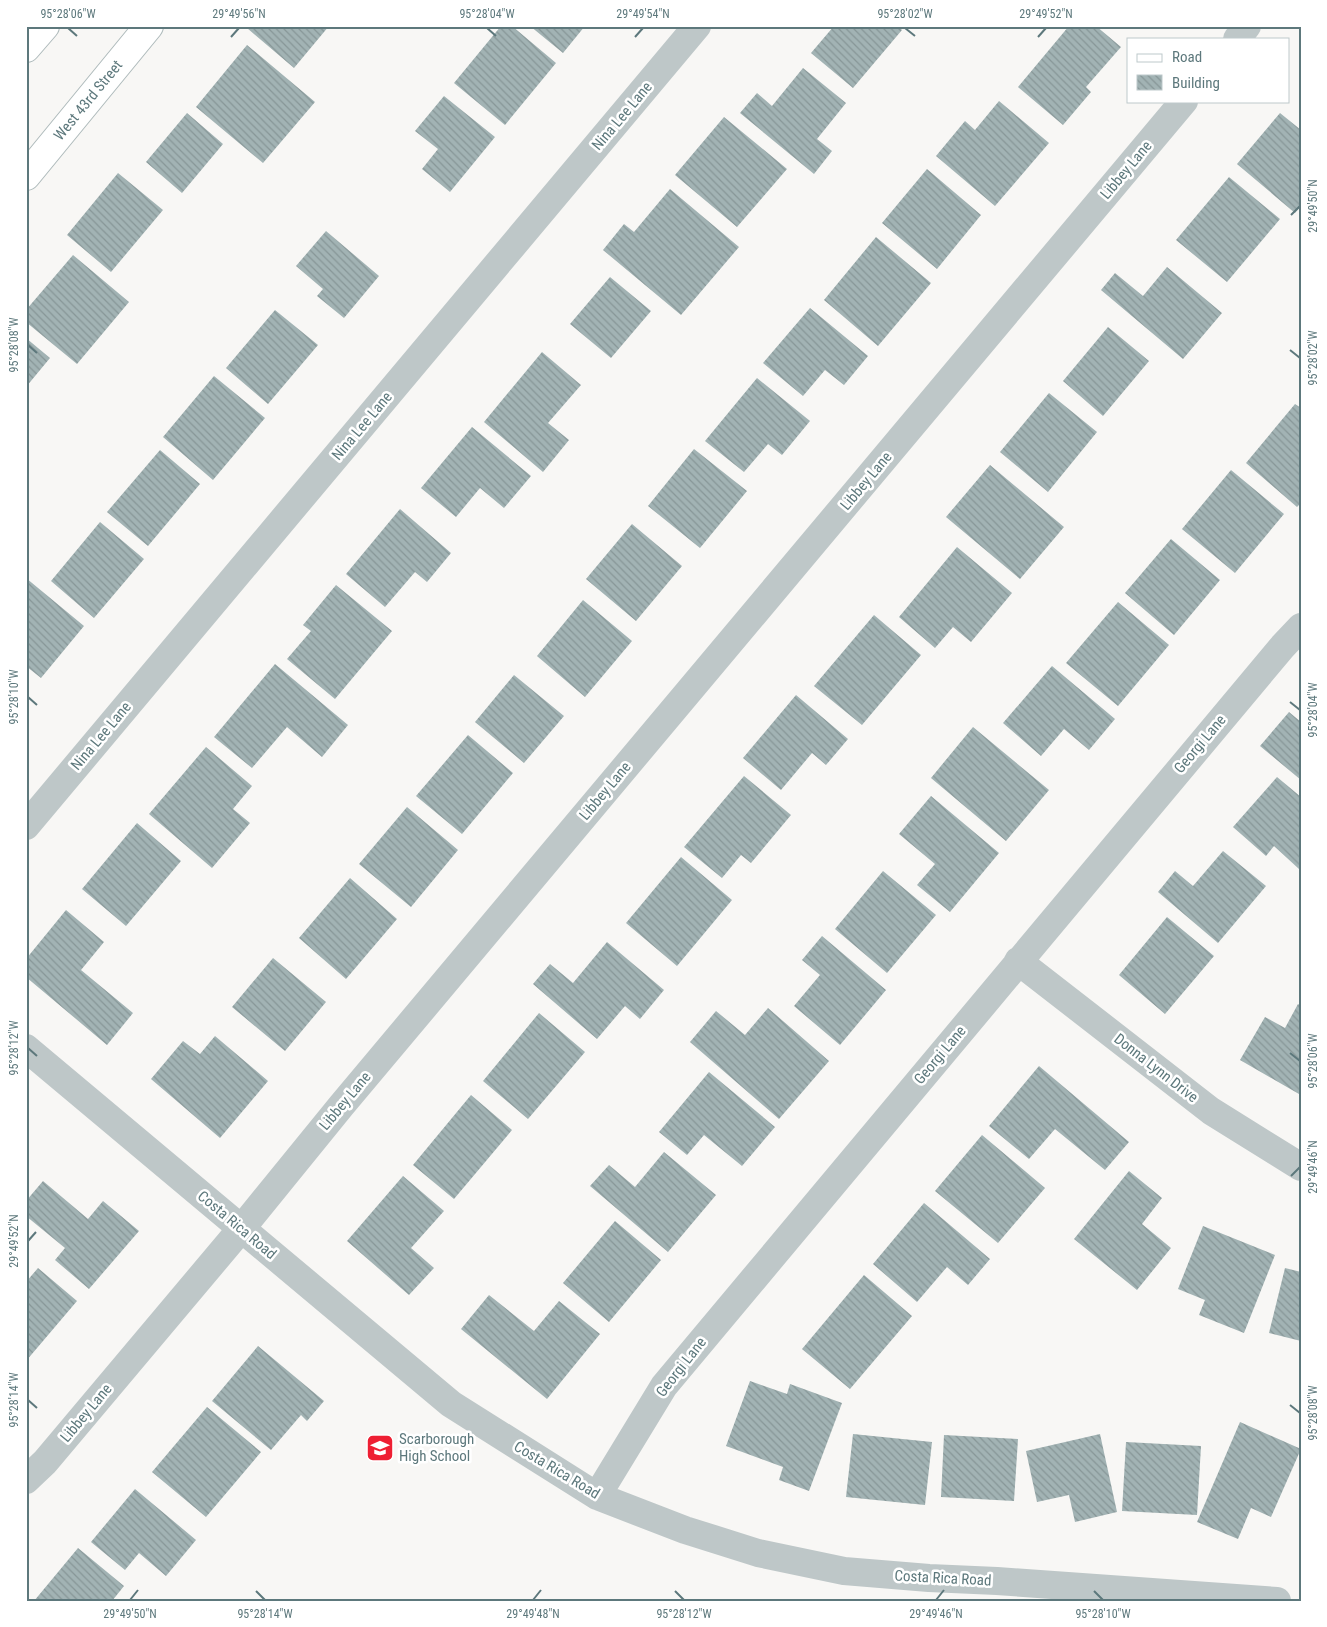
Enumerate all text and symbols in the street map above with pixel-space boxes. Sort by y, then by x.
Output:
text: 95°28'06"W [40,7,96,21]
text: 29°49'56"N [212,7,266,21]
text: 95°28'04"W [459,7,515,21]
text: 29°49'54"N [616,7,670,21]
text: 95°28'02"W [877,7,933,21]
text: 29°49'52"N [1019,7,1073,21]
legend [1127,38,1290,102]
text: Road [1172,48,1202,66]
street label: West 43rd Street [50,56,126,144]
text: Building [1172,74,1220,92]
street label: Nina Lee Lane [588,78,656,154]
street label: Libbey Lane [1096,137,1156,203]
text: 29°49'50"N [1306,179,1320,233]
text: 95°28'08"W [7,317,21,373]
text: 95°28'02"W [1306,330,1320,386]
street label: Nina Lee Lane [328,388,396,464]
street label: Libbey Lane [836,448,896,514]
text: 95°28'10"W [7,669,21,725]
text: 95°28'04"W [1306,682,1320,738]
street label: Nina Lee Lane [67,698,135,774]
street label: Georgi Lane [1170,711,1230,777]
street label: Libbey Lane [575,758,635,824]
text: 95°28'12"W [7,1020,21,1076]
street label: Georgi Lane [910,1022,970,1088]
street label: Donna Lynn Drive [1110,1030,1202,1106]
text: 95°28'06"W [1306,1033,1320,1089]
street label: Libbey Lane [315,1068,375,1134]
text: 29°49'46"N [1306,1140,1320,1194]
street label: Costa Rica Road [194,1187,280,1263]
text: 29°49'52"N [7,1214,21,1268]
street label: Georgi Lane [652,1334,710,1400]
text: 95°28'14"W [7,1372,21,1428]
street label: Libbey Lane [56,1380,116,1446]
text: 95°28'08"W [1306,1385,1320,1441]
place label: Scarborough High School [399,1430,474,1465]
school or university icon: Scarborough High School [365,1433,395,1463]
street label: Costa Rica Road [511,1437,603,1503]
street label: Costa Rica Road [894,1566,992,1590]
text: 29°49'50"N [103,1607,157,1621]
text: 95°28'14"W [237,1607,293,1621]
text: 29°49'48"N [506,1607,560,1621]
text: 95°28'12"W [656,1607,712,1621]
text: 29°49'46"N [909,1607,963,1621]
text: 95°28'10"W [1075,1607,1131,1621]

